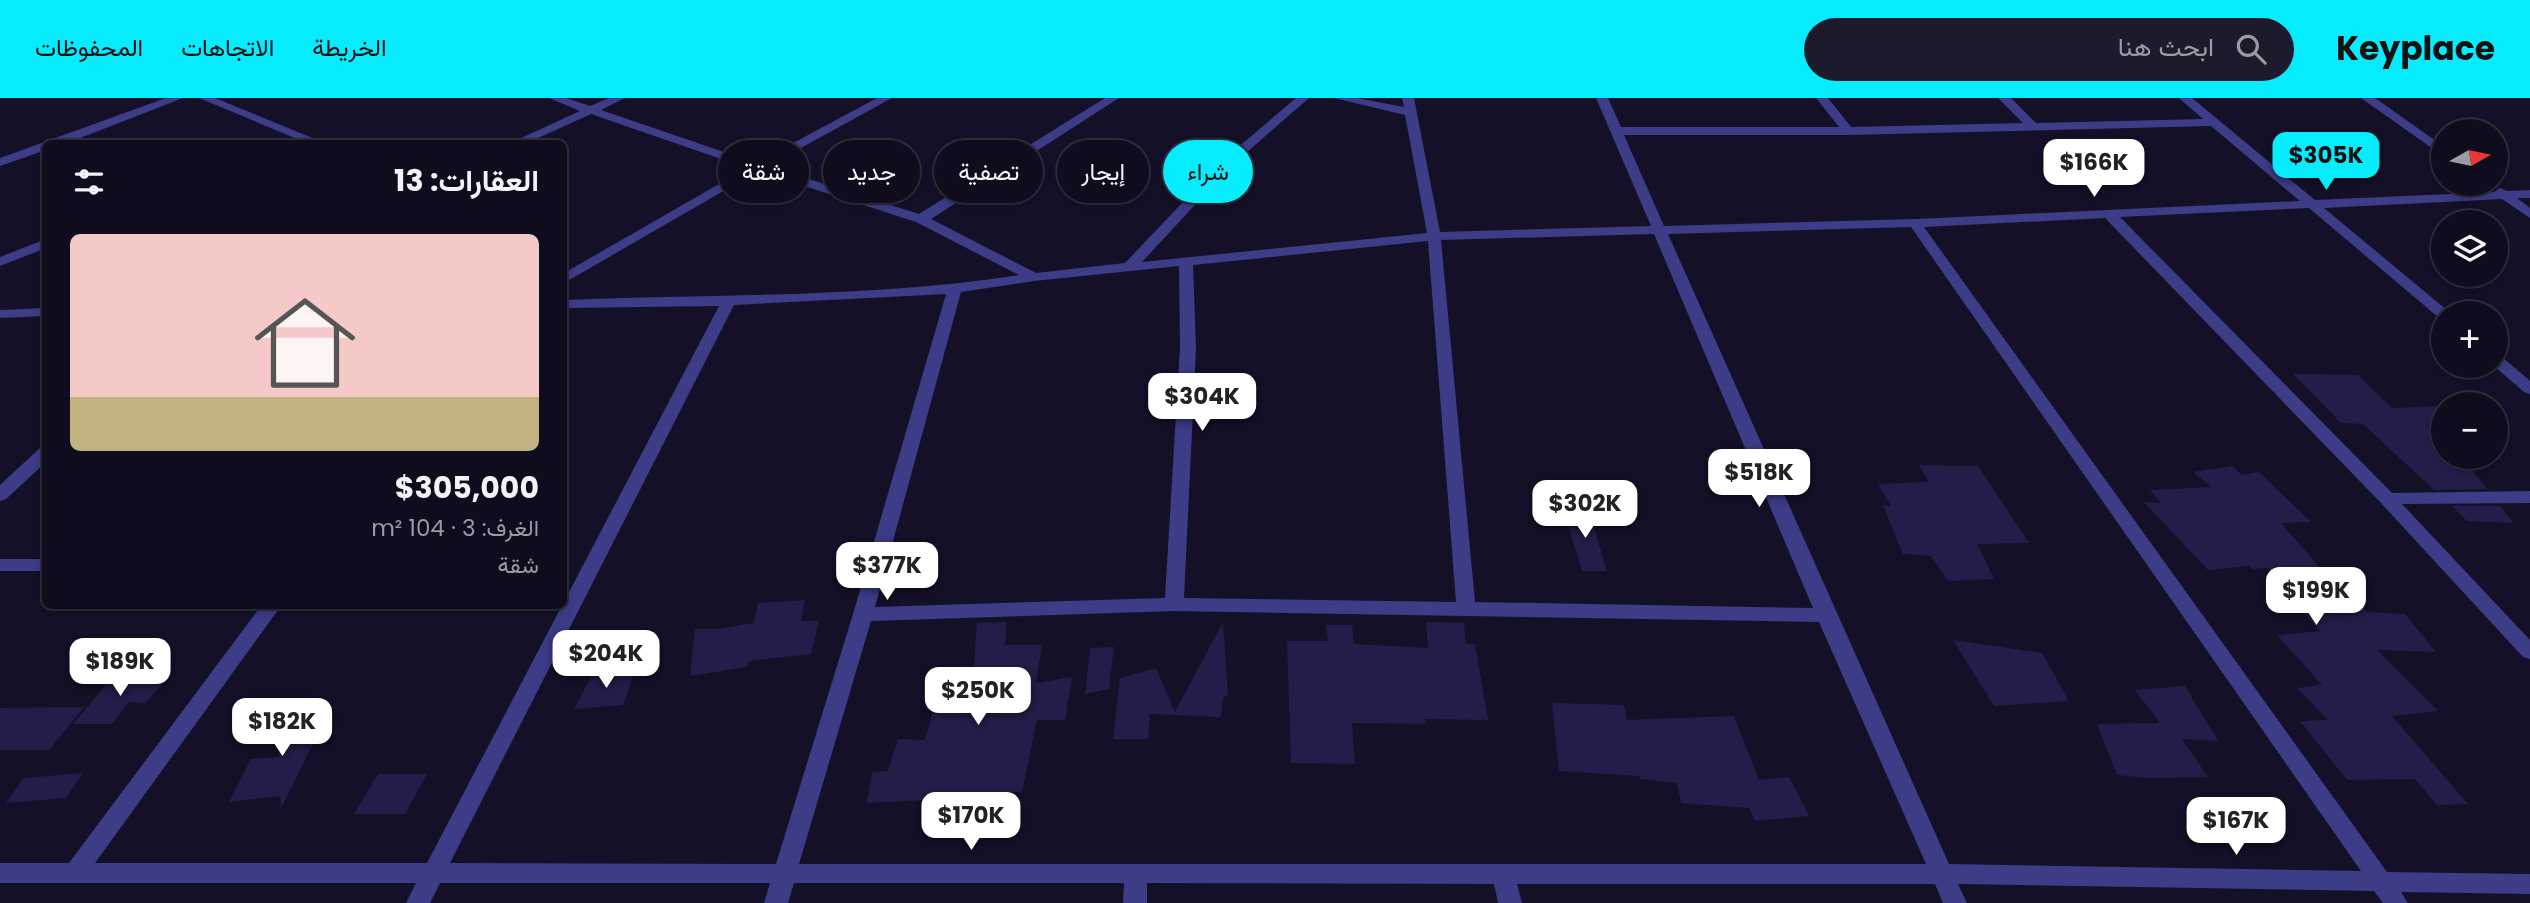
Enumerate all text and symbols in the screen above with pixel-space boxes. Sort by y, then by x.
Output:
search box [1804,18,2294,81]
text: Keyplace [2336,25,2495,72]
text: ابحث هنا [2118,29,2214,65]
icon: search [2232,30,2270,68]
text: المحفوظات [35,31,143,64]
text: الاتجاهات [181,31,274,64]
text: الخريطة [312,31,387,64]
north arrow [2431,119,2508,196]
map controls [2431,119,2508,469]
pin: $305K [2277,132,2375,192]
text: $305K [2288,139,2364,171]
chip: شقة [718,140,809,203]
chip: جديد [823,140,920,203]
chip: تصفية [934,140,1043,203]
chip: إيجار [1057,140,1149,203]
chip: شراء [1163,140,1253,203]
pin: $166K [2045,140,2143,199]
text: $166K [2059,146,2129,178]
text: العقارات: 13 [394,159,539,202]
icon: filters [70,163,108,201]
button: layers [2431,210,2508,287]
icon: home [242,280,368,406]
button: + [2431,301,2508,378]
pin: $304K [1153,374,1251,433]
text: $304K [1164,380,1240,412]
button: − [2431,392,2508,469]
pin: $518K [1710,450,1808,509]
text: $518K [1724,456,1794,488]
text: $305,000 [395,466,539,509]
pin: $302K [1536,480,1634,540]
text: $302K [1548,487,1622,519]
text: الغرف: 3 · 104 m² [371,512,539,544]
pin: $377K [838,542,936,602]
text: شقة [497,549,539,581]
text: $377K [852,549,922,581]
pin: $199K [2267,568,2365,627]
text: $199K [2282,574,2350,606]
pin: $204K [557,630,655,690]
text: $204K [569,637,643,669]
pin: $189K [71,638,169,698]
text: $189K [86,645,154,677]
pin: $250K [929,668,1027,727]
text: $250K [941,674,1015,706]
pin: $182K [233,698,331,758]
text: $182K [248,705,316,737]
pin: $170K [922,792,1020,852]
pin: $167K [2187,798,2285,857]
text: $170K [937,799,1005,831]
text: $167K [2203,804,2269,836]

